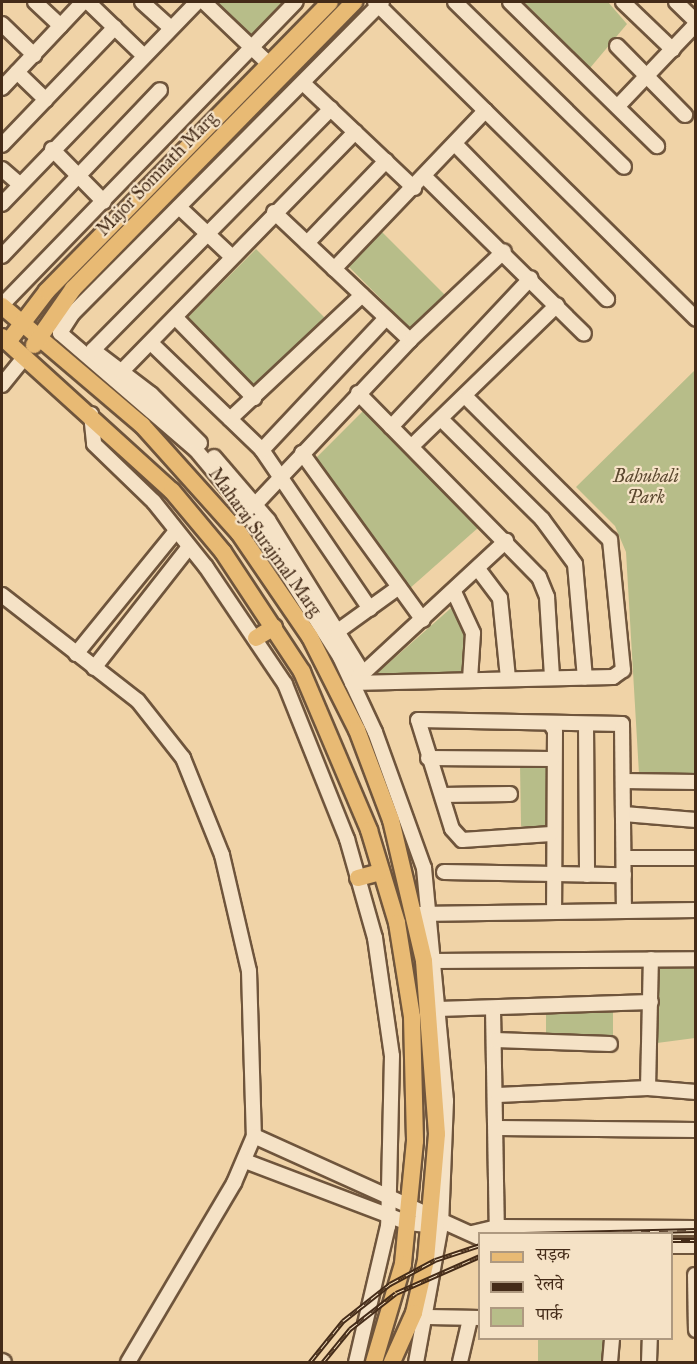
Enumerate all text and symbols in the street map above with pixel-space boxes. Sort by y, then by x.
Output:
street label: Major Somnath Marg [92,108,222,240]
street label: Maharaj Surajmal Marg [204,464,326,620]
park label: Bahubali Park [613,466,679,508]
legend [478,1232,673,1340]
text: सड़क [536,1243,570,1265]
text: रेलवे [536,1273,564,1295]
text: पार्क [536,1303,563,1325]

